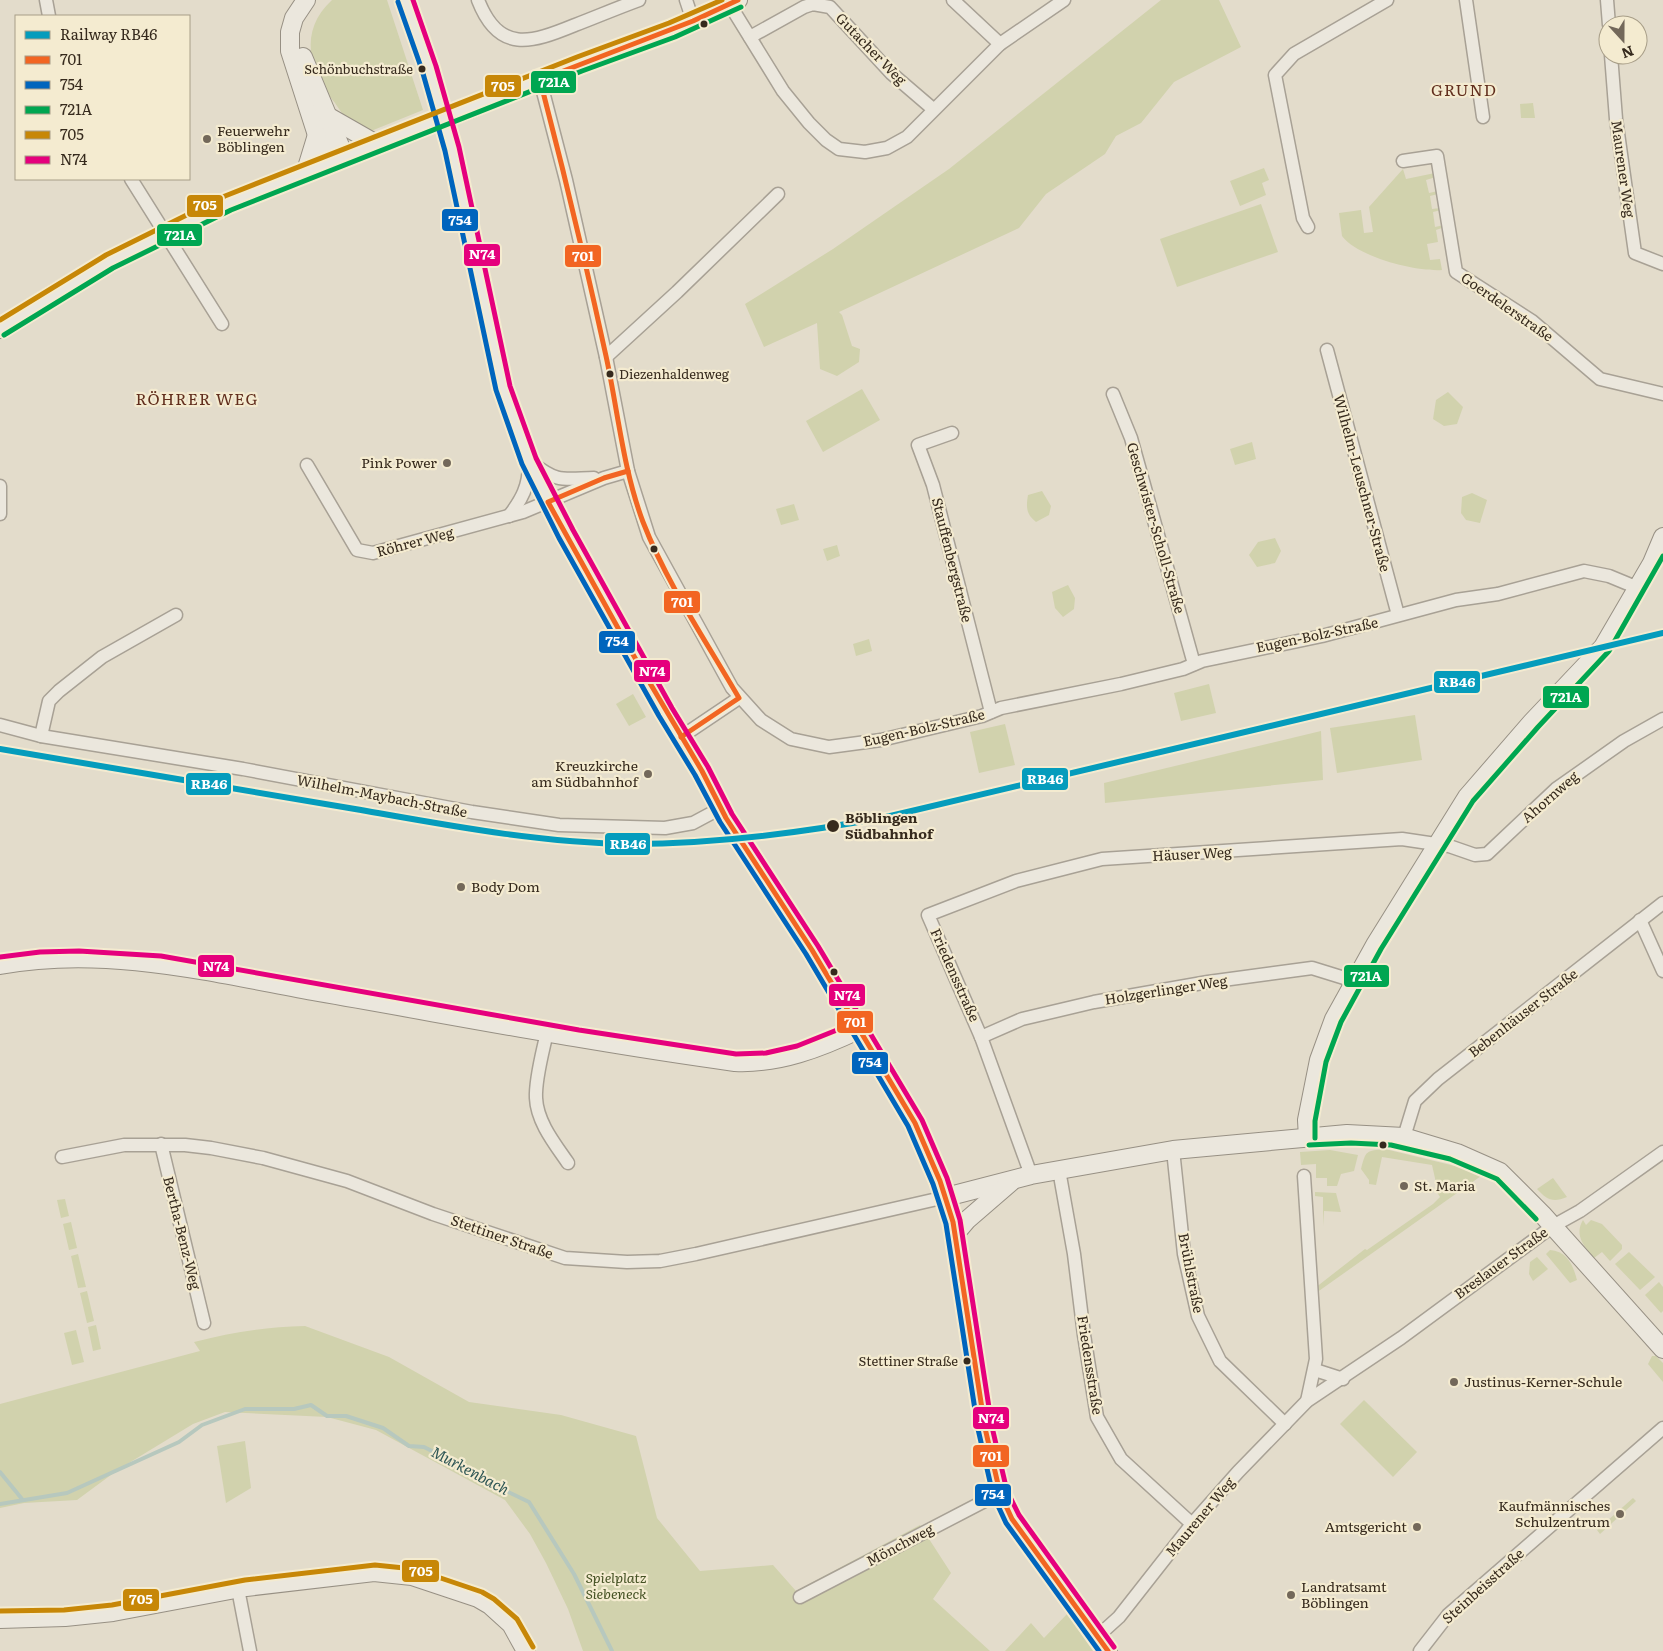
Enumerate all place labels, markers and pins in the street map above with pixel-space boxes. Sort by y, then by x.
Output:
unlabelled marker [699,19,709,29]
place label: Schönbuchstraße [304,59,413,78]
marker: Schönbuchstraße [417,64,427,74]
place label: Feuerwehr Böblingen [217,120,290,156]
marker: Feuerwehr Böblingen [201,133,213,145]
place label: Diezenhaldenweg [619,364,730,383]
marker: Diezenhaldenweg [605,369,615,379]
place label: Pink Power [361,452,437,472]
marker: Pink Power [441,457,453,469]
unlabelled marker [649,544,659,554]
place label: Kreuzkirche am Südbahnhof [531,755,640,791]
marker: Kreuzkirche am Südbahnhof [642,768,654,780]
place label: Böblingen Südbahnhof [845,807,935,843]
marker: Böblingen Südbahnhof [825,818,841,834]
place label: Body Dom [471,876,540,896]
marker: Body Dom [455,881,467,893]
unlabelled marker [829,967,839,977]
unlabelled marker [1378,1140,1388,1150]
place label: St. Maria [1414,1175,1476,1195]
marker: St. Maria [1398,1180,1410,1192]
place label: Stettiner Straße [859,1351,958,1370]
marker: Stettiner Straße [962,1356,972,1366]
place label: Justinus-Kerner-Schule [1464,1371,1622,1391]
marker: Justinus-Kerner-Schule [1448,1376,1460,1388]
place label: Kaufmännisches Schulzentrum [1498,1495,1610,1531]
marker: Kaufmännisches Schulzentrum [1614,1508,1626,1520]
place label: Amtsgericht [1325,1516,1407,1536]
marker: Amtsgericht [1411,1521,1423,1533]
place label: Landratsamt Böblingen [1301,1576,1387,1612]
marker: Landratsamt Böblingen [1285,1589,1297,1601]

